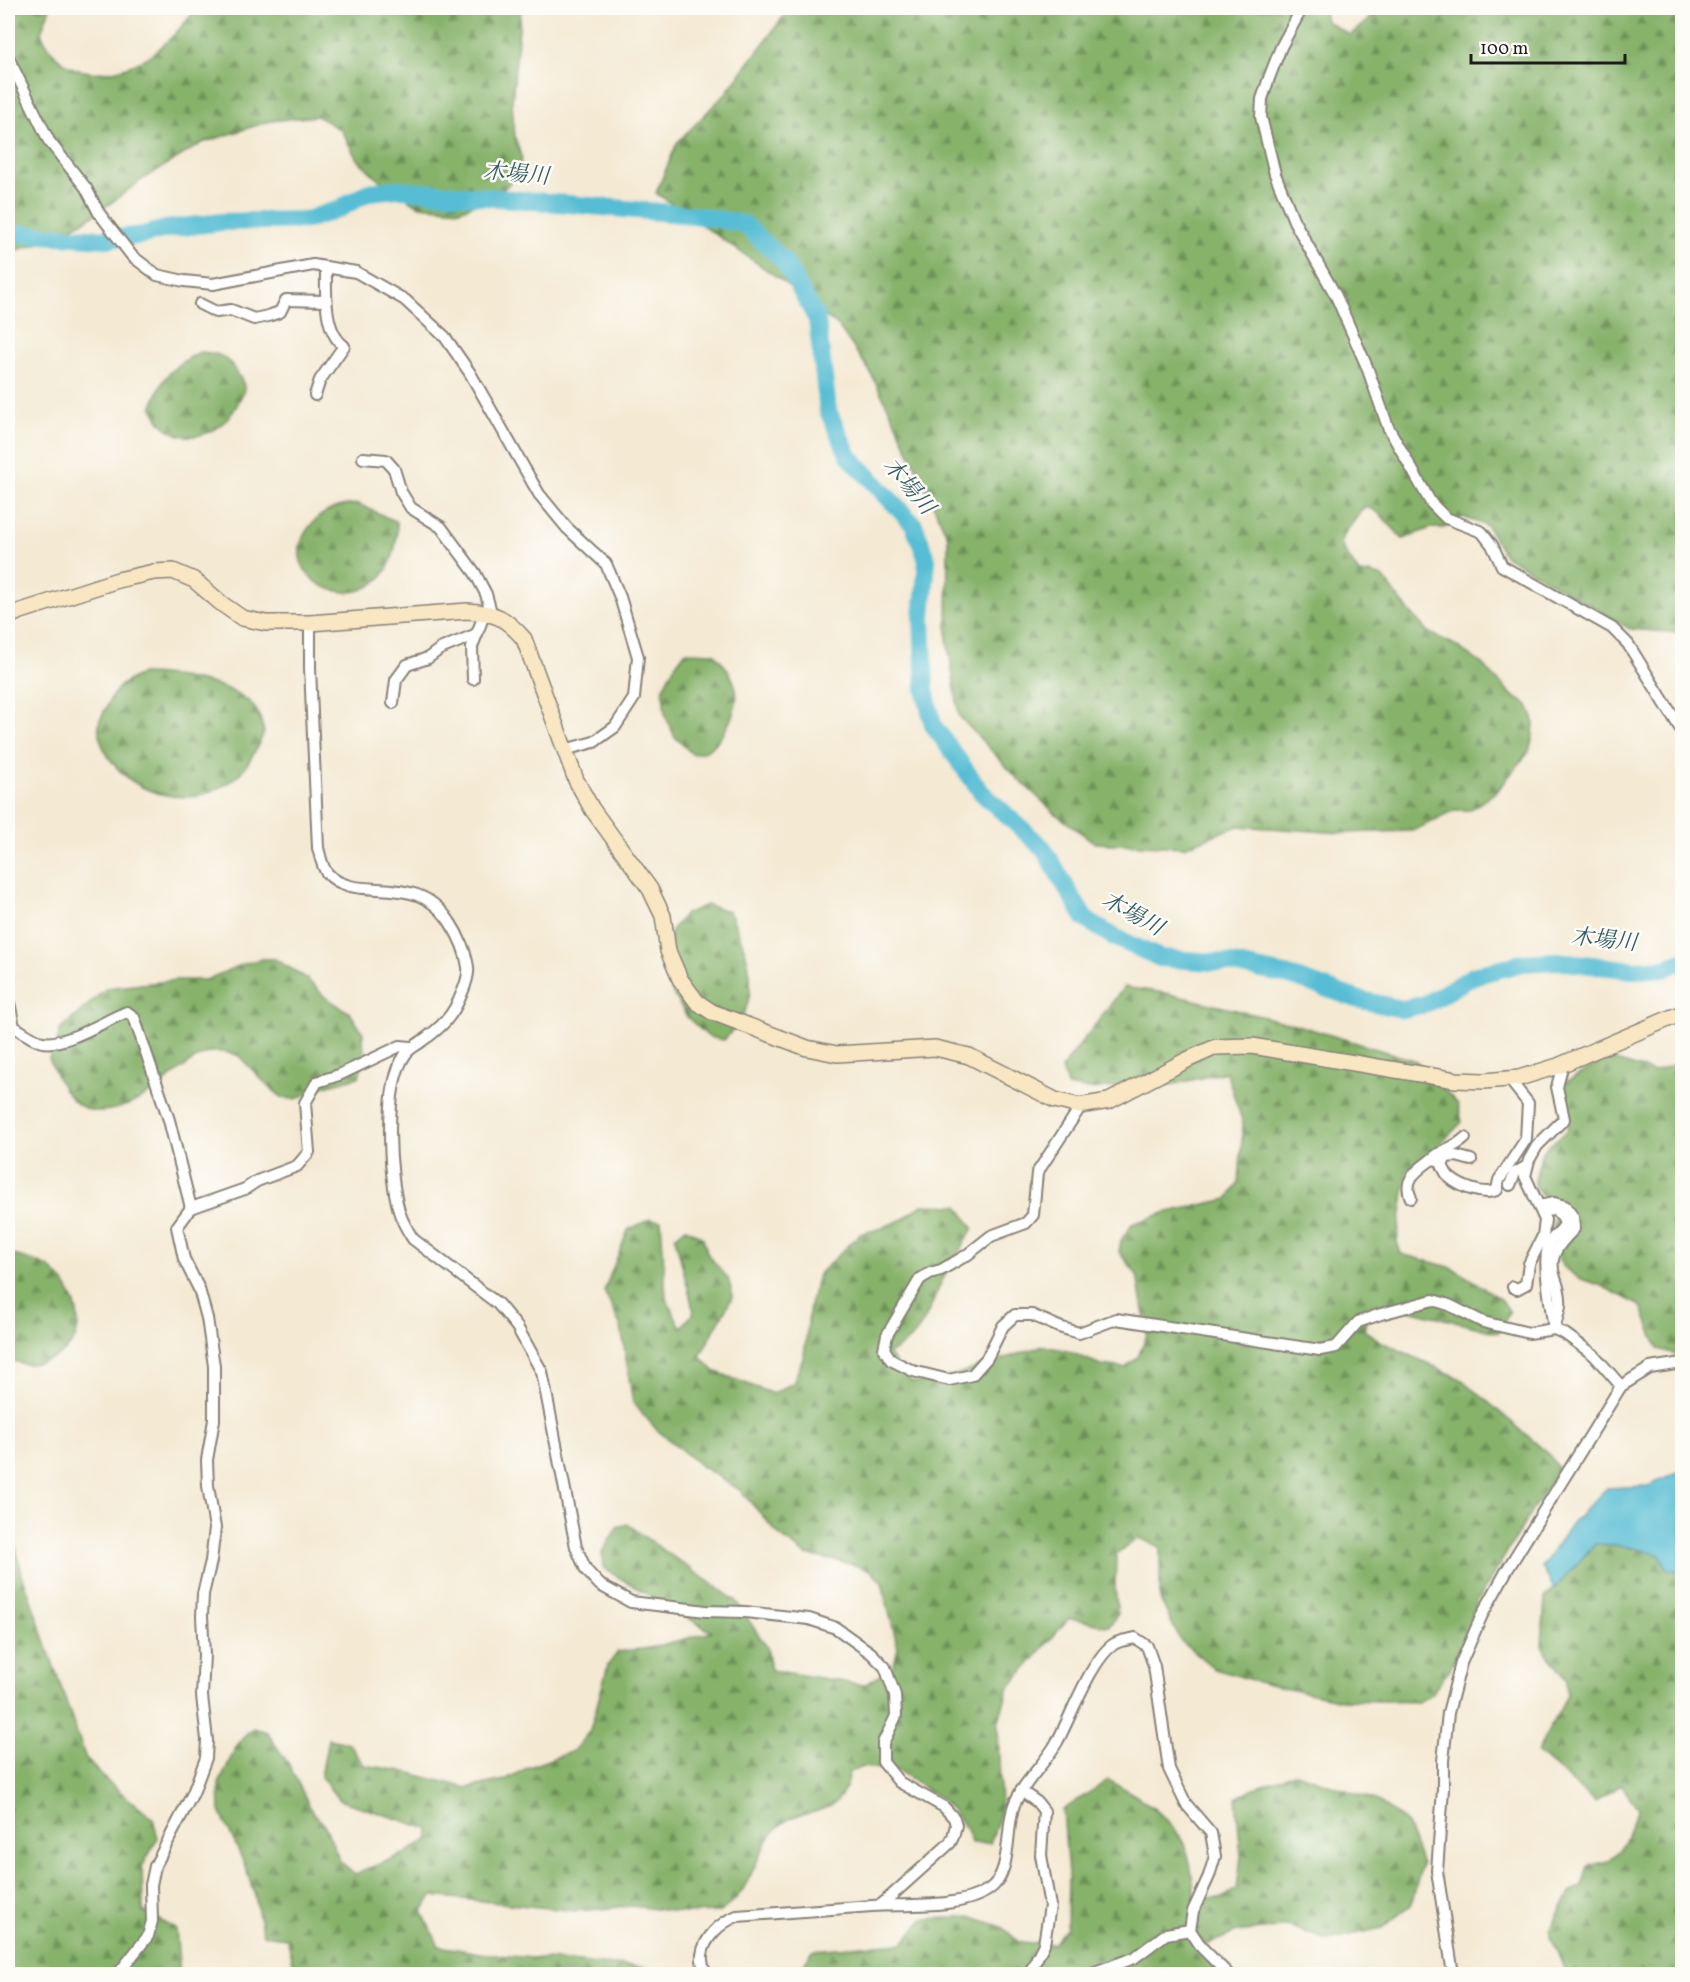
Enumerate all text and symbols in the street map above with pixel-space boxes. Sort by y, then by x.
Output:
scale bar [1471,27,1626,65]
text: 100 m [1480,37,1529,62]
water label: 木場川 [482,157,552,193]
water label: 木場川 [875,452,942,524]
water label: 木場川 [1096,885,1170,946]
water label: 木場川 [1570,922,1640,960]

